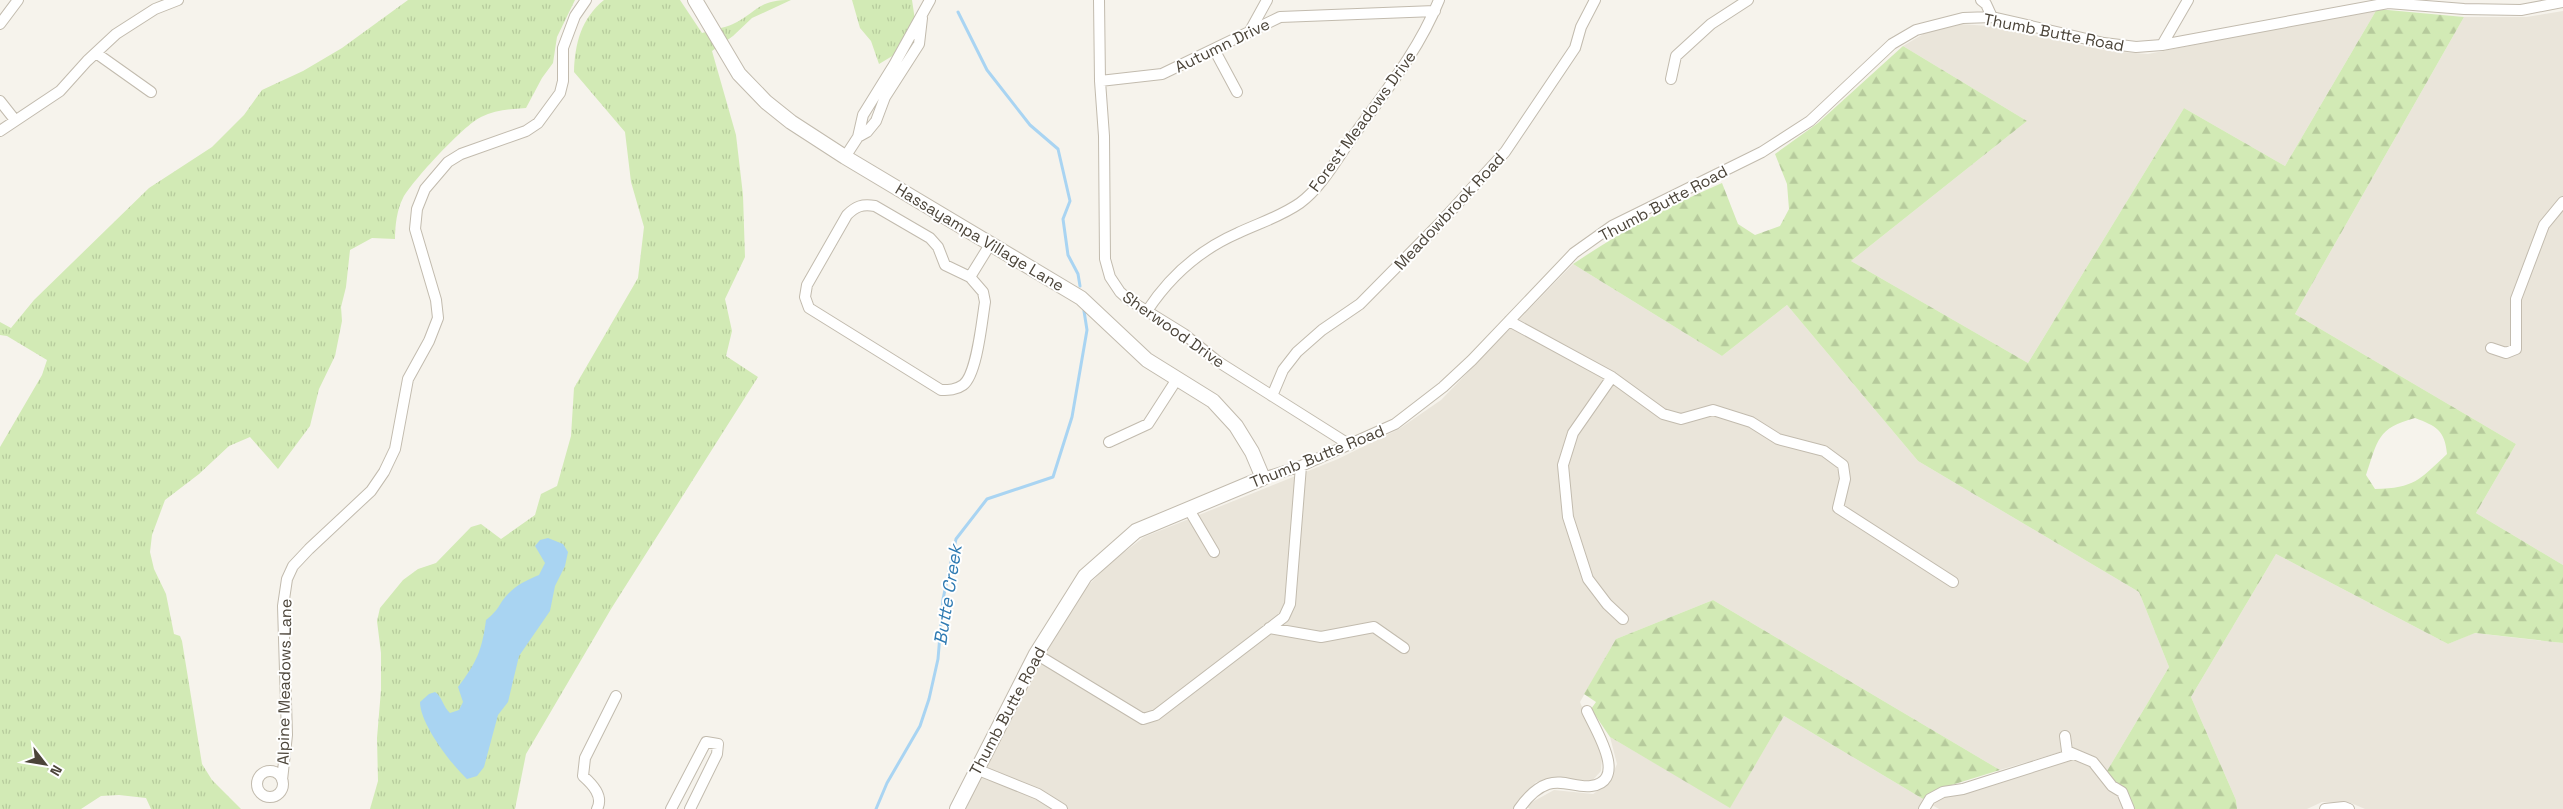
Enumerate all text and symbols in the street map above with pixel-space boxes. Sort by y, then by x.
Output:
street label: Thumb Butte Road [1982,9,2126,56]
street label: Autumn Drive [1171,13,1273,77]
street label: Forest Meadows Drive [1304,47,1421,196]
street label: Meadowbrook Road [1390,148,1509,274]
street label: Thumb Butte Road [1595,161,1731,246]
street label: Hassayampa Village Lane [891,179,1068,296]
street label: Sherwood Drive [1118,286,1229,373]
street label: Thumb Butte Road [1247,420,1387,493]
water label: Butte Creek [928,541,967,647]
street label: Alpine Meadows Lane [273,599,296,765]
street label: Thumb Butte Road [965,643,1050,779]
north arrow [20,739,70,789]
text: N [46,762,66,779]

